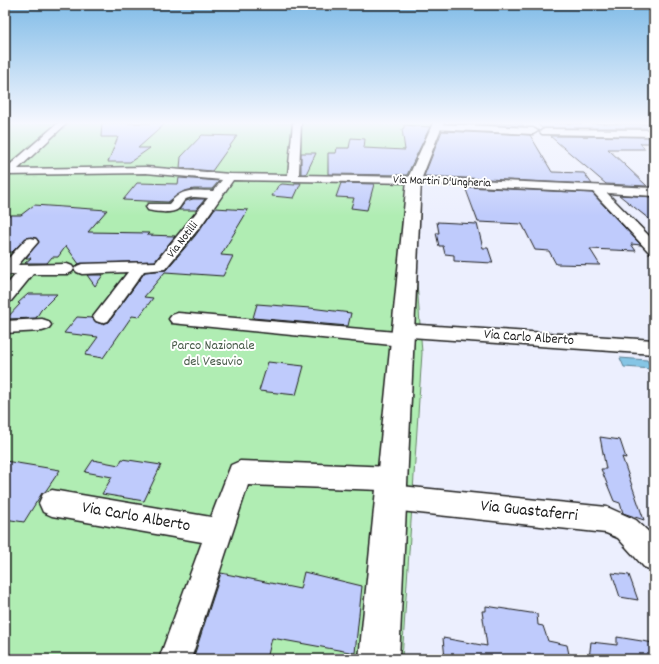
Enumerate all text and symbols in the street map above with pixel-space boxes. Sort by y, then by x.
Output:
street label: Via Martiri D'Ungheria [393,172,491,192]
street label: Via Notilli [163,218,203,262]
street label: Via Carlo Alberto [483,325,575,351]
park label: Parco Nazionale del Vesuvio [171,336,255,372]
street label: Via Guastaferri [479,495,579,529]
street label: Via Carlo Alberto [80,497,192,539]

